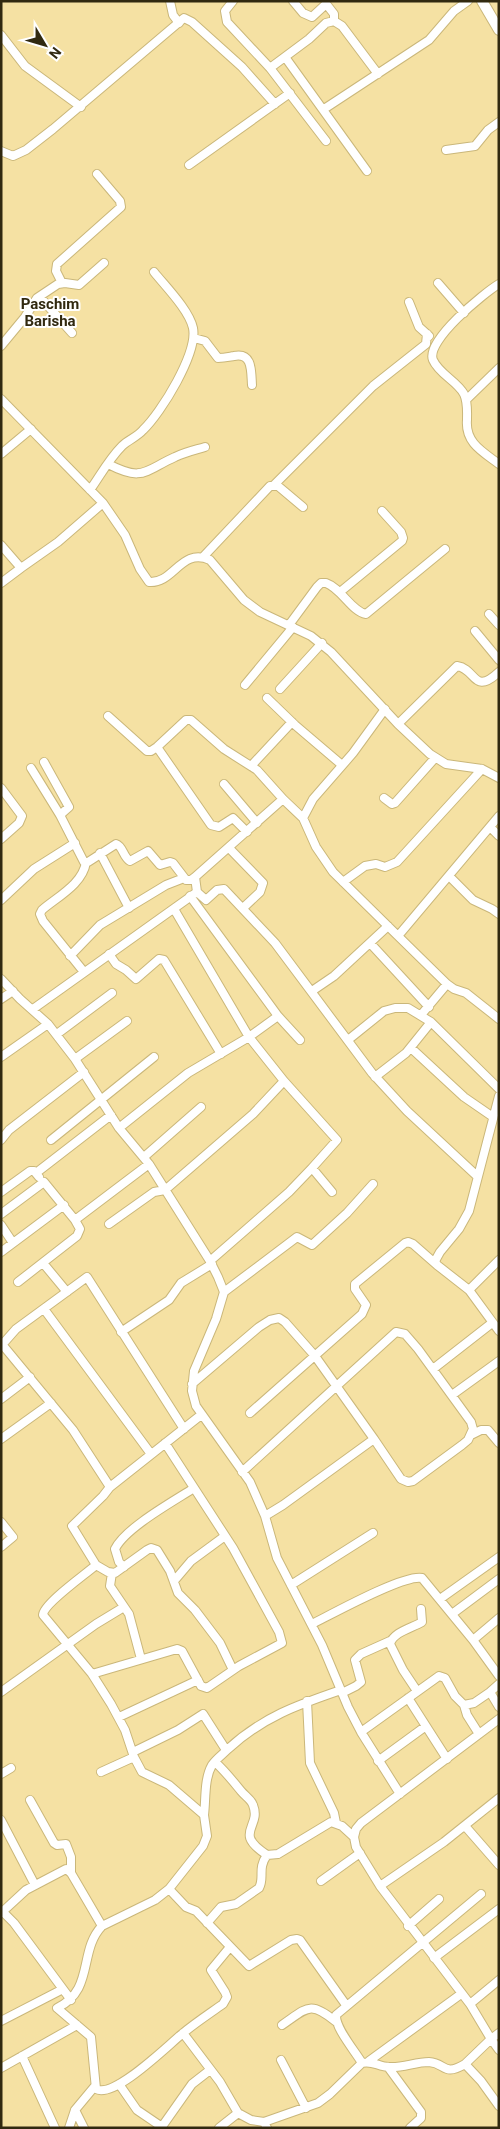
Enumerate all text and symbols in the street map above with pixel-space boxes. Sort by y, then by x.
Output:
north arrow [20,20,70,70]
text: N [46,44,65,62]
district label: Paschim Barisha [21,295,79,330]

